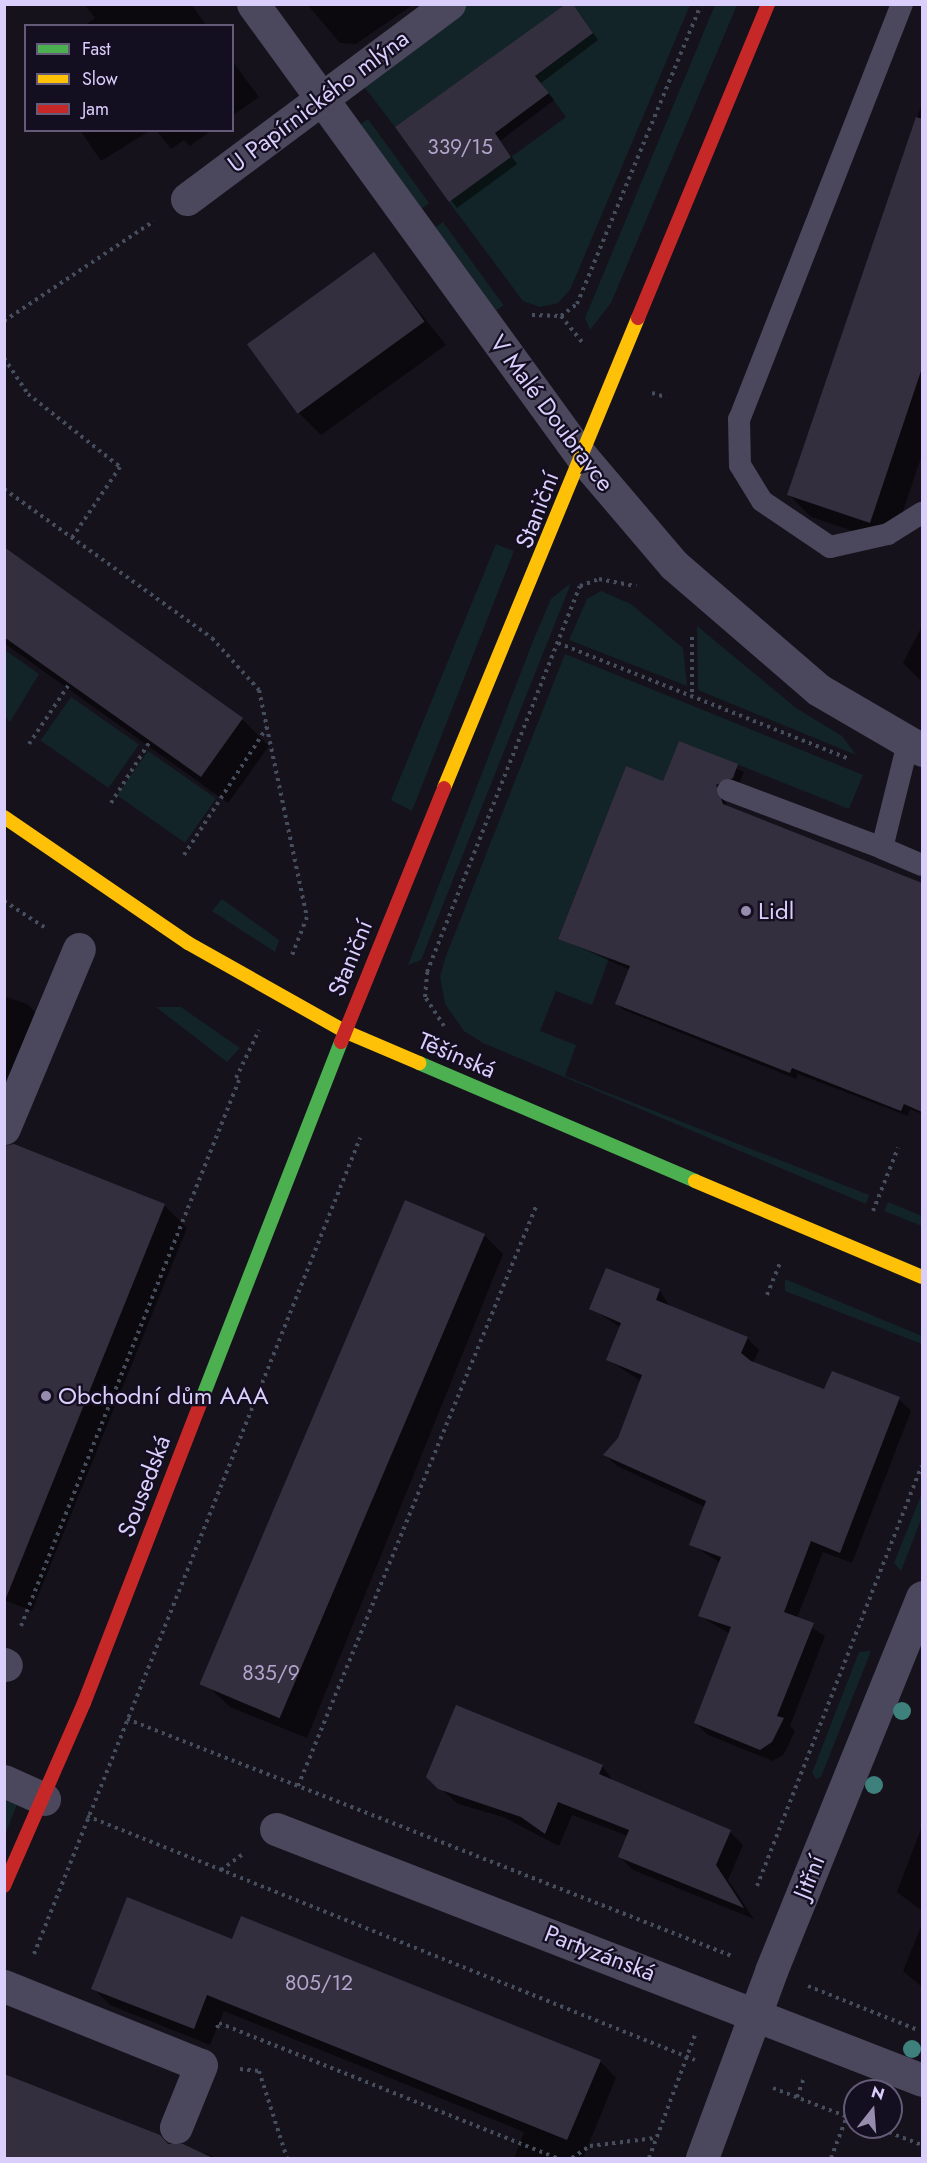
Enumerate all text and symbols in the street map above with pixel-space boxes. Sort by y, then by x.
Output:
legend [24,24,234,132]
street label: U Papírnického mlýna [222,24,414,178]
text: Fast [82,36,111,62]
text: Slow [82,66,118,92]
text: Jam [82,96,109,122]
house number: 339/15 [427,134,493,160]
street label: V Malé Doubravce [484,329,620,497]
street label: Staniční [509,468,565,552]
place label: Lidl [758,897,794,925]
marker: Lidl [739,904,753,918]
street label: Staniční [322,916,378,1000]
street label: Těšínská [414,1026,500,1084]
place label: Obchodní dům AAA [58,1382,269,1410]
marker: Obchodní dům AAA [39,1389,53,1403]
street label: Sousedská [111,1431,177,1541]
house number: 835/9 [242,1660,300,1686]
street label: Jitřní [787,1851,831,1903]
street label: Partyzánská [541,1919,659,1987]
house number: 805/12 [285,1970,353,1996]
north arrow [843,2079,903,2139]
text: N [868,2080,887,2106]

